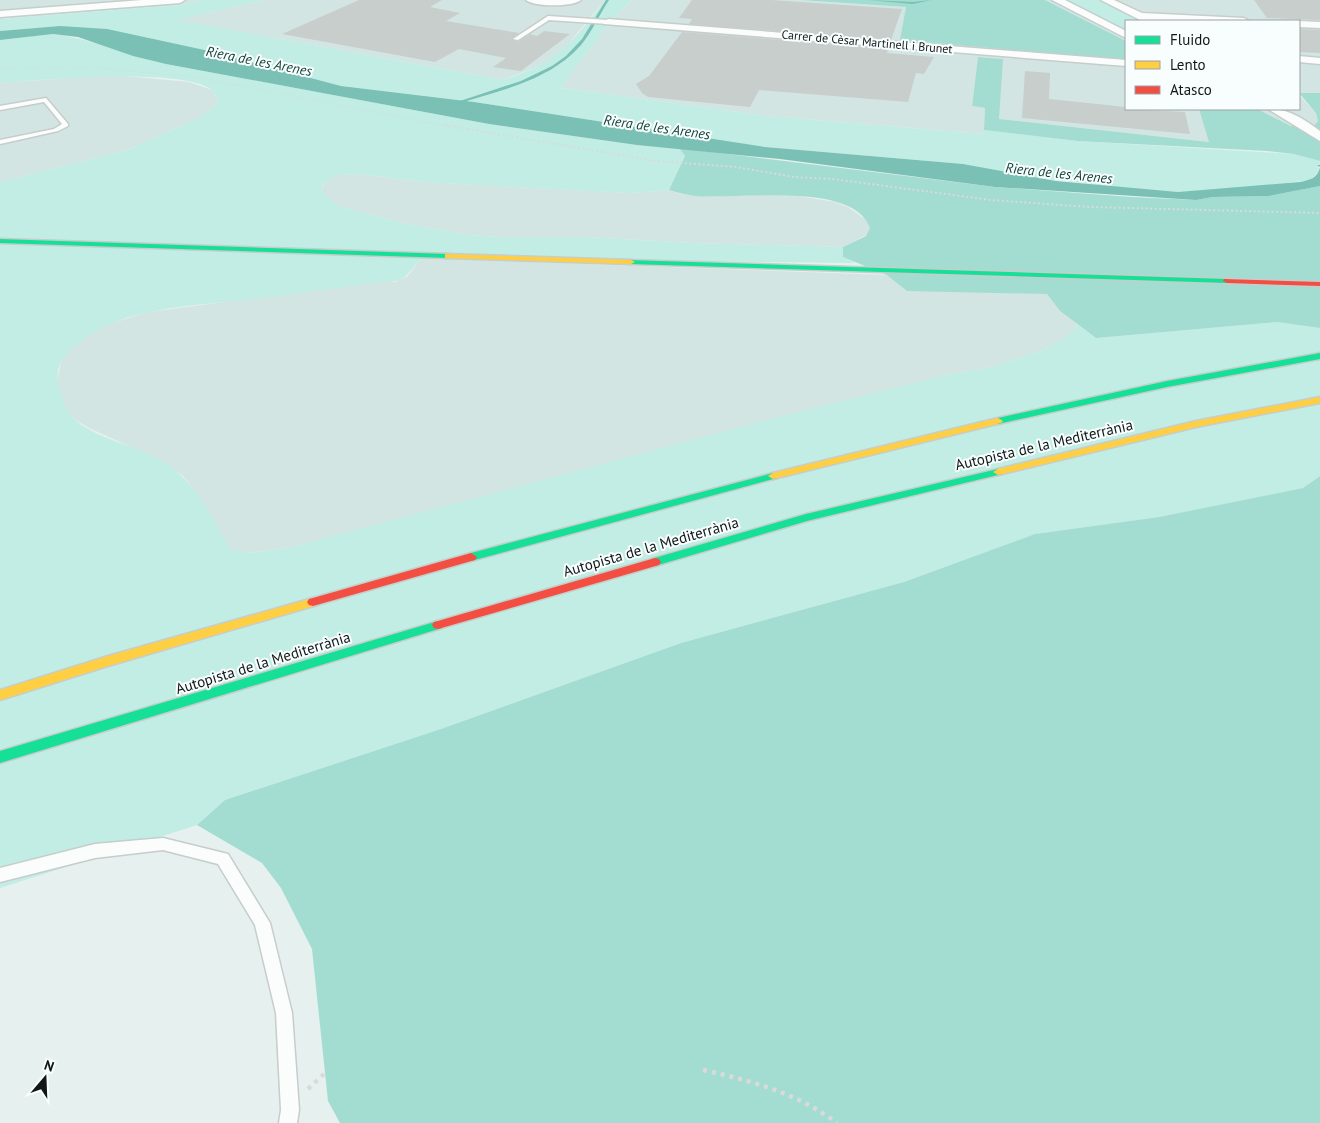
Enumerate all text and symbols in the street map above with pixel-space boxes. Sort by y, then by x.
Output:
legend [1125,20,1300,110]
street label: Carrer de Cèsar Martinell i Brunet [781,27,953,56]
text: Fluido [1170,30,1210,49]
water label: Riera de les Arenes [204,42,314,80]
text: Lento [1170,55,1206,74]
text: Atasco [1170,80,1212,99]
water label: Riera de les Arenes [602,111,712,143]
water label: Riera de les Arenes [1005,158,1114,188]
street label: Autopista de la Mediterrània [953,415,1135,474]
street label: Autopista de la Mediterrània [561,512,741,581]
street label: Autopista de la Mediterrània [173,627,353,698]
north arrow [20,1053,70,1103]
text: N [42,1056,57,1076]

